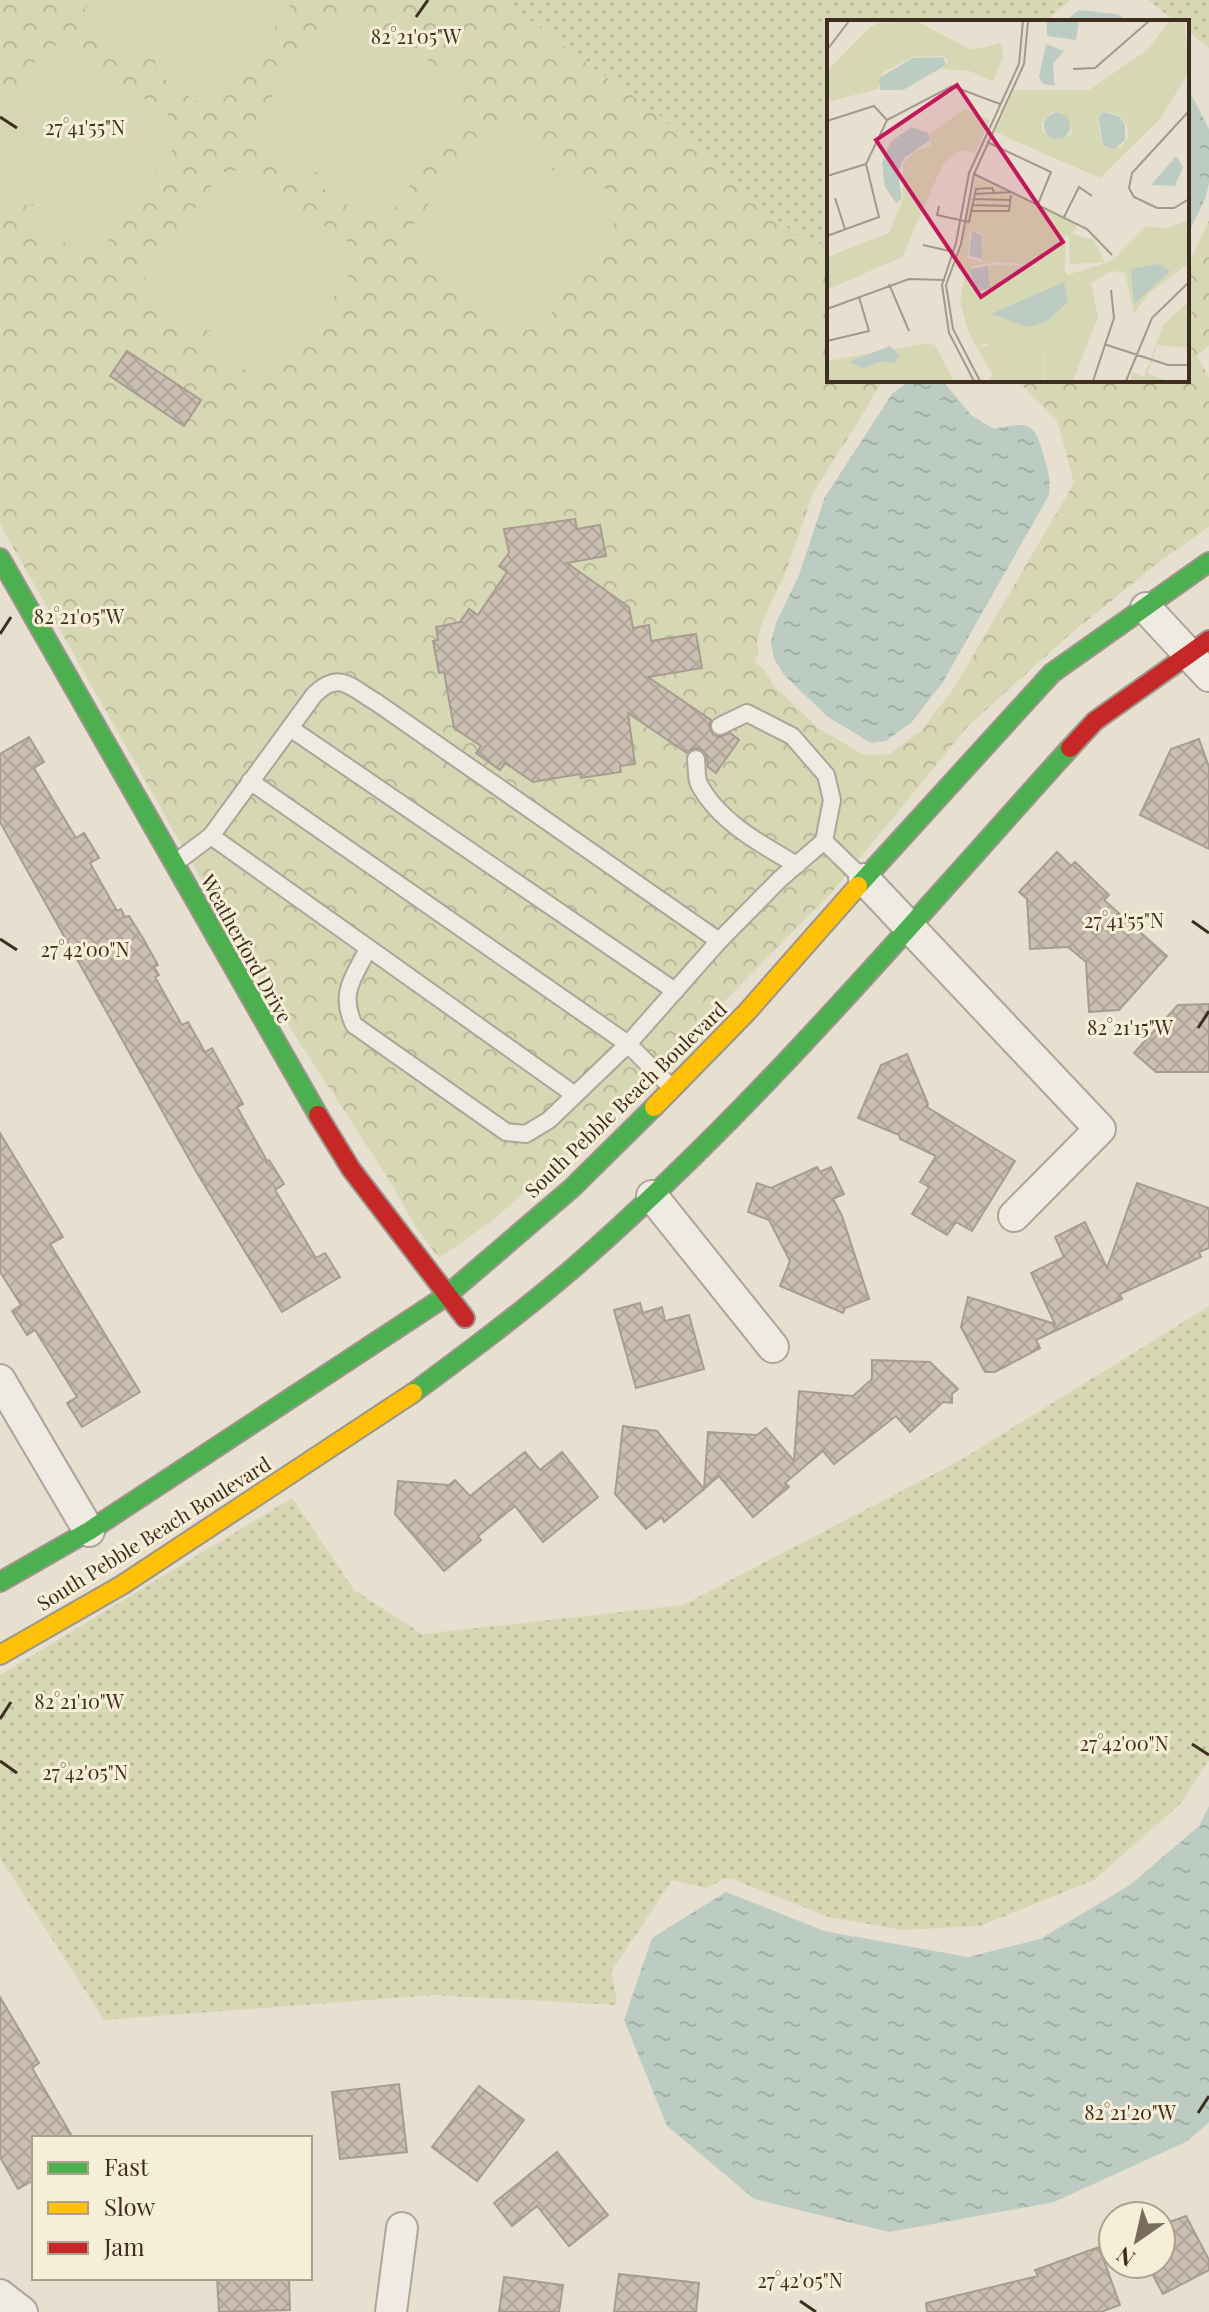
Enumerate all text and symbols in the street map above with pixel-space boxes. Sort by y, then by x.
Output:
inset map [827,20,1189,382]
text: 82°21'05"W [371,22,462,49]
text: 27°41'55"N [45,113,125,140]
text: 82°21'05"W [34,602,125,629]
street label: Weatherford Drive [195,868,299,1027]
text: 27°41'55"N [1084,906,1164,933]
text: 27°42'00"N [40,935,130,962]
street label: South Pebble Beach Boulevard [518,995,732,1203]
text: 82°21'15"W [1087,1013,1174,1040]
street label: South Pebble Beach Boulevard [31,1449,276,1616]
text: 82°21'10"W [34,1687,125,1714]
text: 27°42'00"N [1079,1729,1169,1756]
text: 27°42'05"N [42,1758,128,1785]
text: 82°21'20"W [1084,2098,1177,2125]
legend [32,2136,312,2280]
text: Fast [104,2150,149,2182]
text: Slow [104,2190,156,2222]
north arrow [1097,2200,1177,2280]
text: Jam [103,2230,145,2262]
text: N [1110,2240,1140,2274]
text: 27°42'05"N [757,2266,843,2293]

